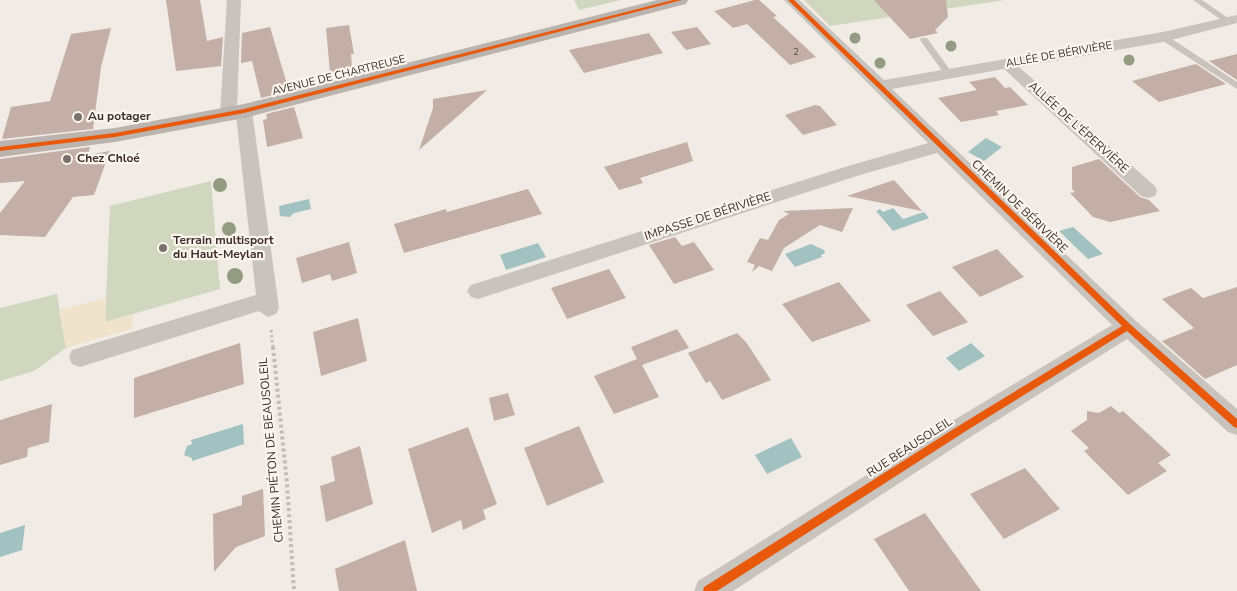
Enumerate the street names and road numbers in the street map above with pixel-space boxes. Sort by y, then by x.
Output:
street label: ALLÉE DE BÉRIVIÈRE [1005,39,1113,71]
street label: AVENUE DE CHARTREUSE [271,53,407,99]
street label: ALLÉE DE L'ÉPERVIÈRE [1025,79,1131,177]
street label: CHEMIN DE BÉRIVIÈRE [968,157,1070,257]
street label: IMPASSE DE BÉRIVIÈRE [643,190,773,244]
street label: CHEMIN PIÉTON DE BEAUSOLEIL [257,357,287,543]
street label: RUE BEAUSOLEIL [865,415,955,481]

